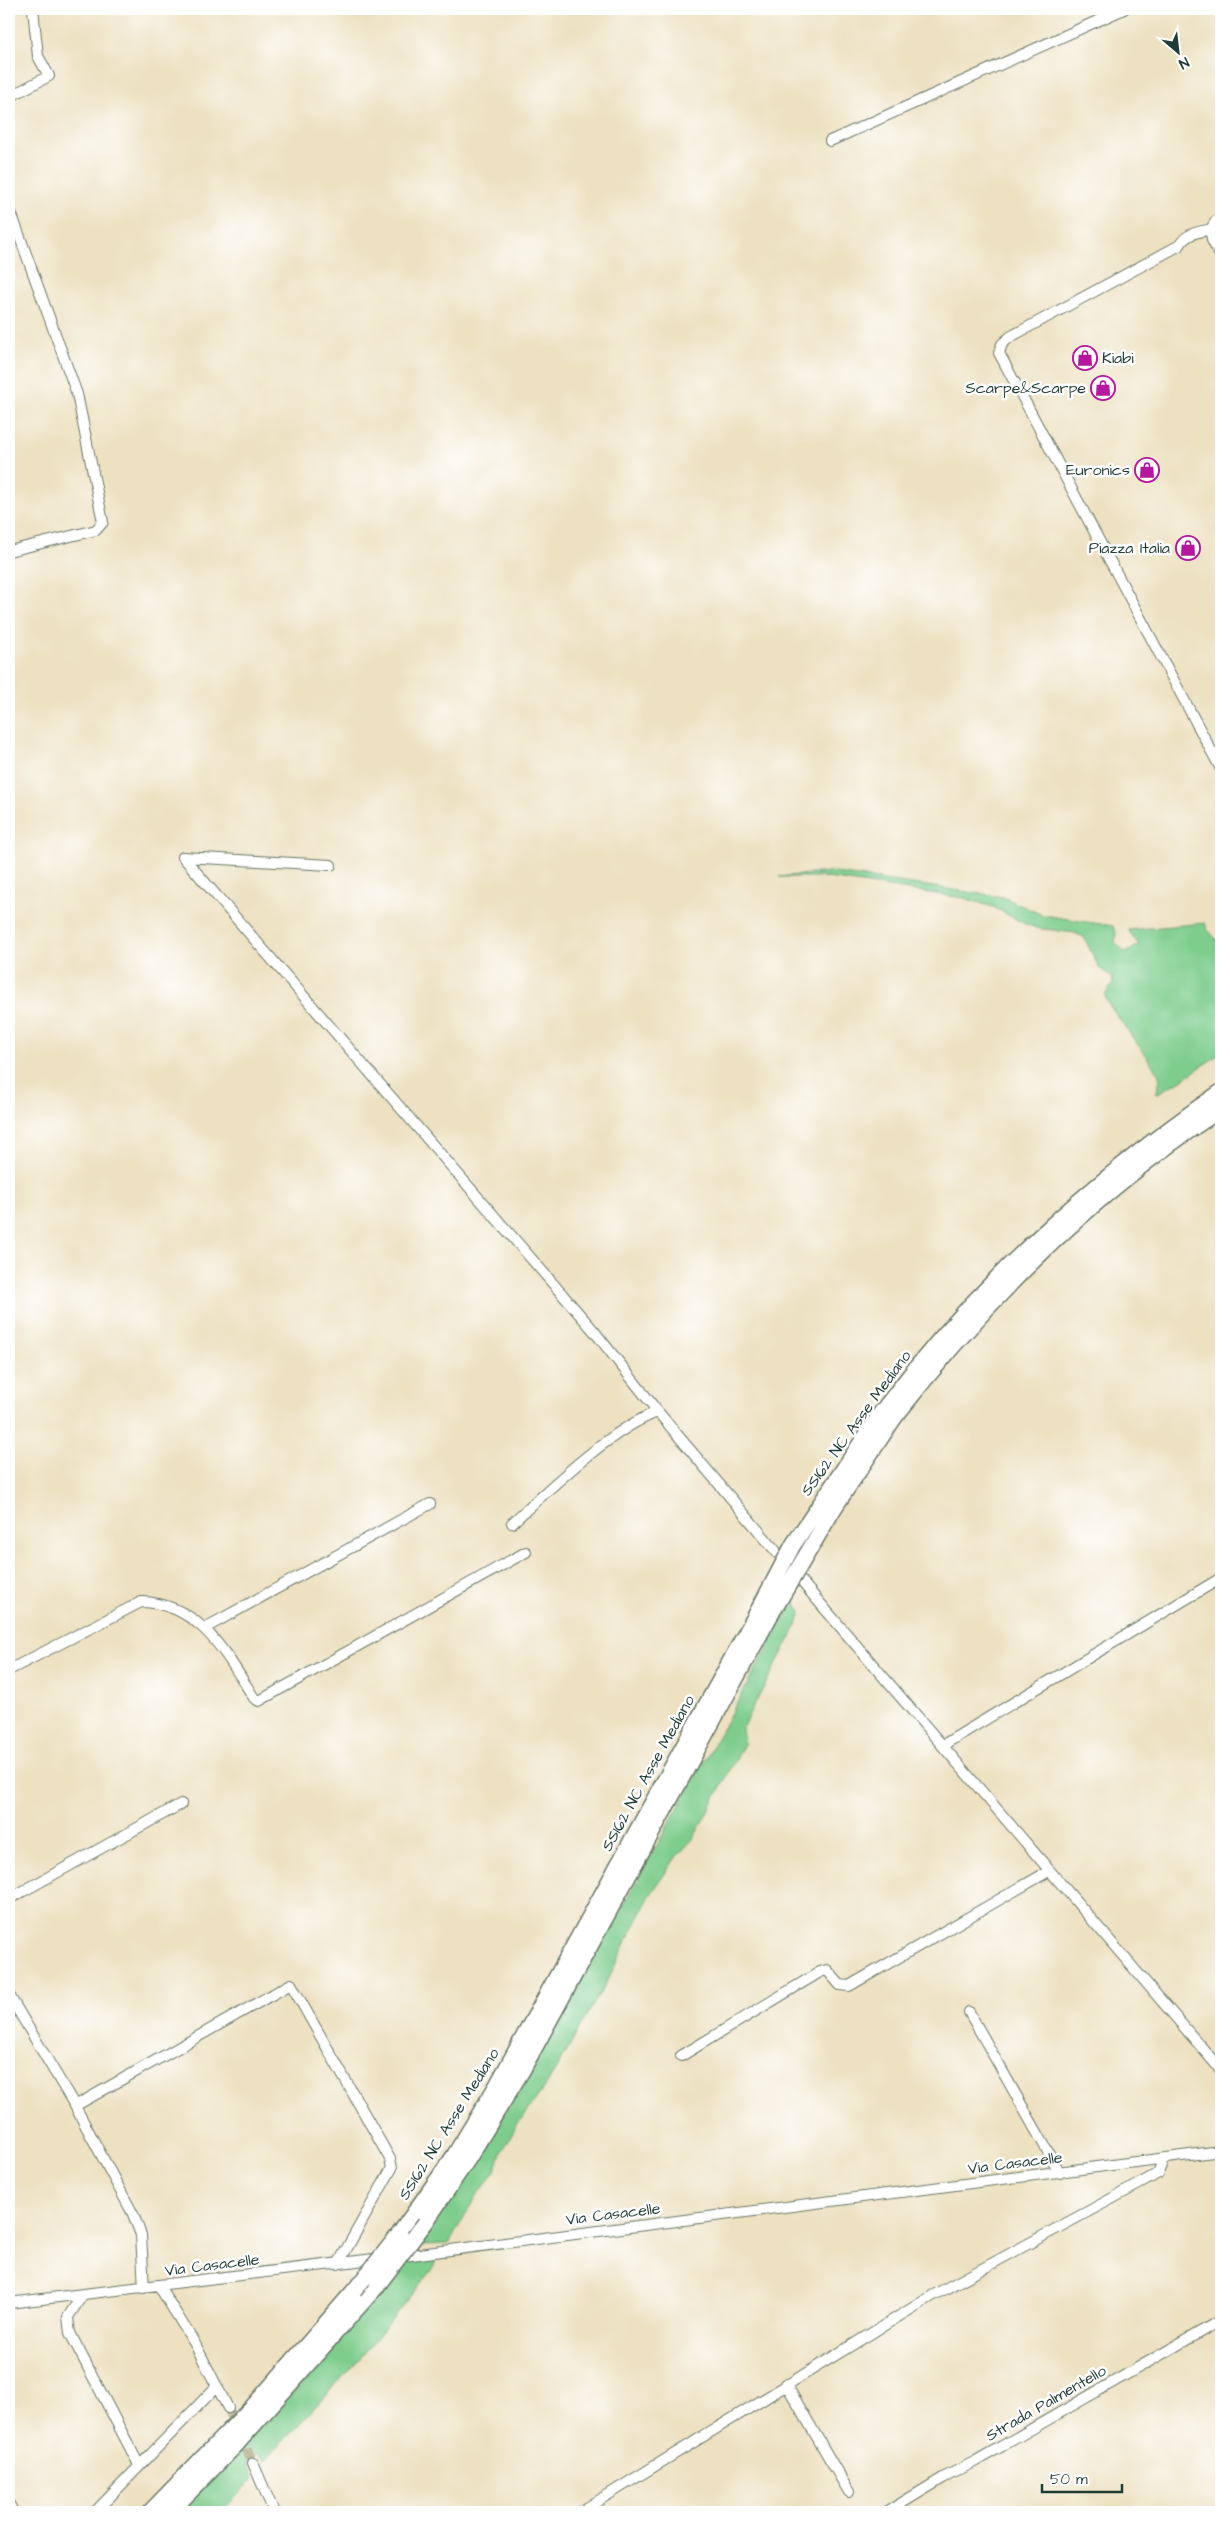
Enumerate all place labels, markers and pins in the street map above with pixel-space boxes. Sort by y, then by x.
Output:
shop icon: Kiabi [1072,345,1098,371]
place label: Kiabi [1102,347,1134,369]
shop icon: Scarpe&Scarpe [1090,375,1116,401]
place label: Scarpe&Scarpe [965,377,1086,399]
shop icon: Euronics [1134,457,1160,483]
place label: Euronics [1066,459,1130,481]
shop icon: Piazza Italia [1175,535,1201,561]
place label: Piazza Italia [1089,537,1170,559]

